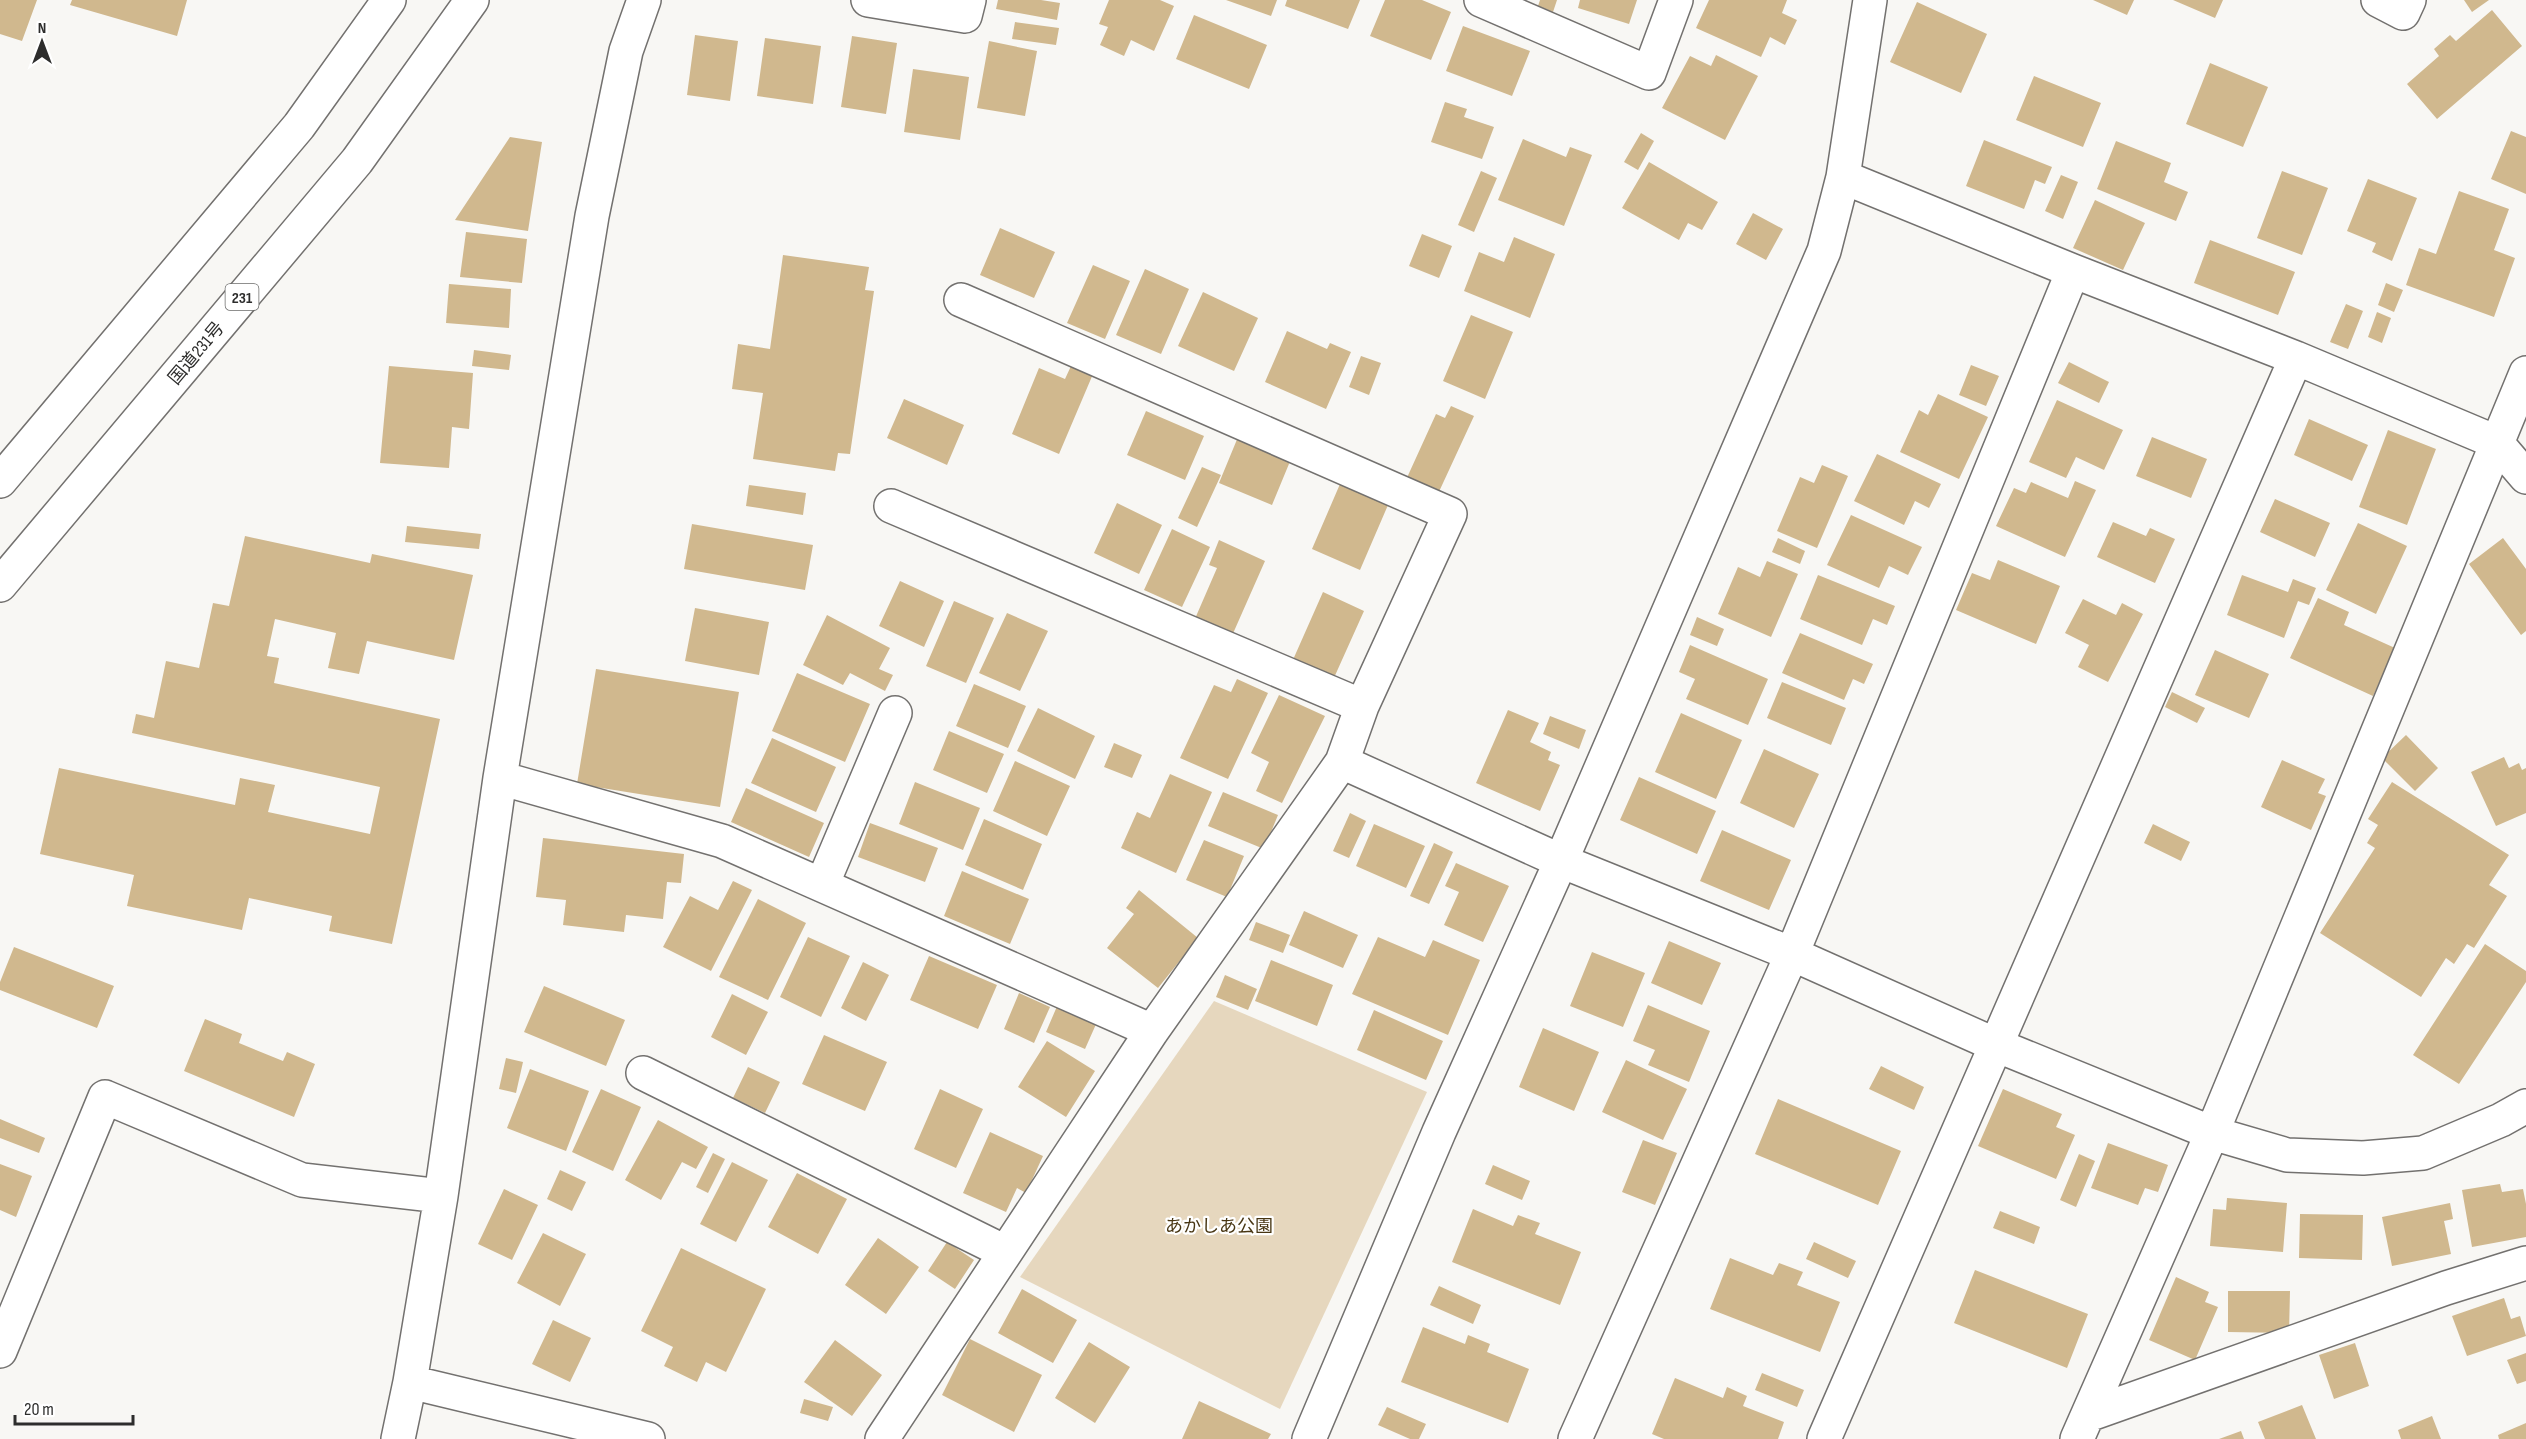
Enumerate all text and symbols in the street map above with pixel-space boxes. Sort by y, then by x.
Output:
north arrow [12,12,72,72]
text: N [38,19,46,38]
road number: 231 [226,284,258,310]
street label: 国道231号 [164,318,229,389]
park label: あかしあ公園 [1165,1216,1273,1237]
scale bar [15,1388,134,1426]
text: 20 m [24,1399,54,1420]

